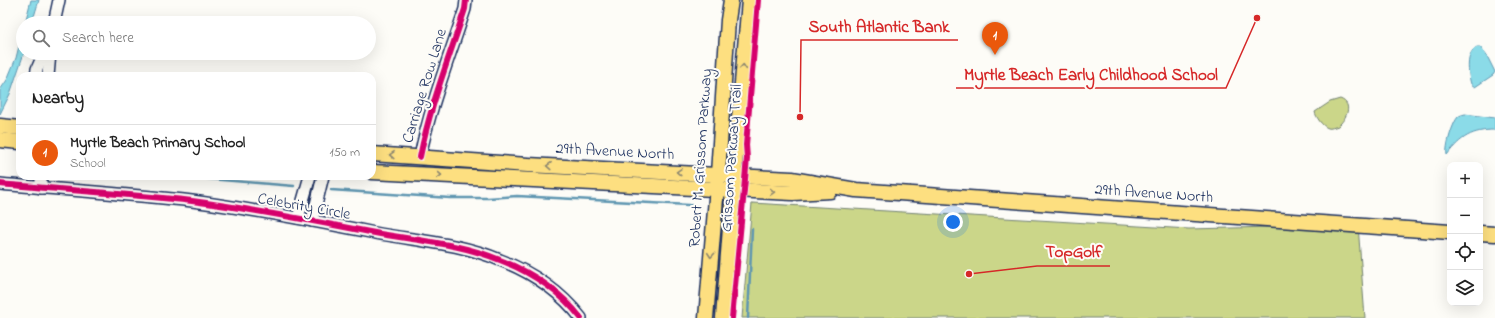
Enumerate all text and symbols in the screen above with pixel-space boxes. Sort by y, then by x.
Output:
callout: South Atlantic Bank [801,11,958,40]
text: South Atlantic Bank [808,15,950,40]
search box [16,16,376,60]
pin: 1 [982,22,1008,55]
street label: Carriage Row Lane [396,25,454,146]
icon: search [30,27,52,49]
text: Search here [62,27,134,49]
callout: Myrtle Beach Early Childhood School [956,59,1226,88]
text: Myrtle Beach Early Childhood School [964,63,1218,90]
one-way arrow [739,64,748,70]
street label: Robert M. Grissom Parkway [683,68,719,248]
street label: Grissom Parkway Trail [715,83,749,233]
text: Nearby [32,86,84,111]
text: Myrtle Beach Primary School [70,132,245,154]
street label: 29th Avenue North [555,137,675,167]
text: 1 [43,143,47,162]
text: 150 m [329,143,360,162]
one-way arrow [388,151,395,160]
text: School [70,154,106,173]
one-way arrow [546,162,552,170]
map controls [1447,162,1483,306]
button: + [1447,162,1483,198]
one-way arrow [676,168,682,177]
one-way arrow [436,171,442,179]
street label: 29th Avenue North [1094,178,1214,210]
street label: Celebrity Circle [256,187,353,227]
one-way arrow [768,187,775,196]
button: − [1447,198,1483,234]
your location [943,212,963,232]
button: locate [1447,234,1483,270]
callout: TopGolf [1037,237,1110,266]
text: TopGolf [1046,240,1104,265]
one-way arrow [706,252,715,258]
button: layers [1447,270,1483,306]

